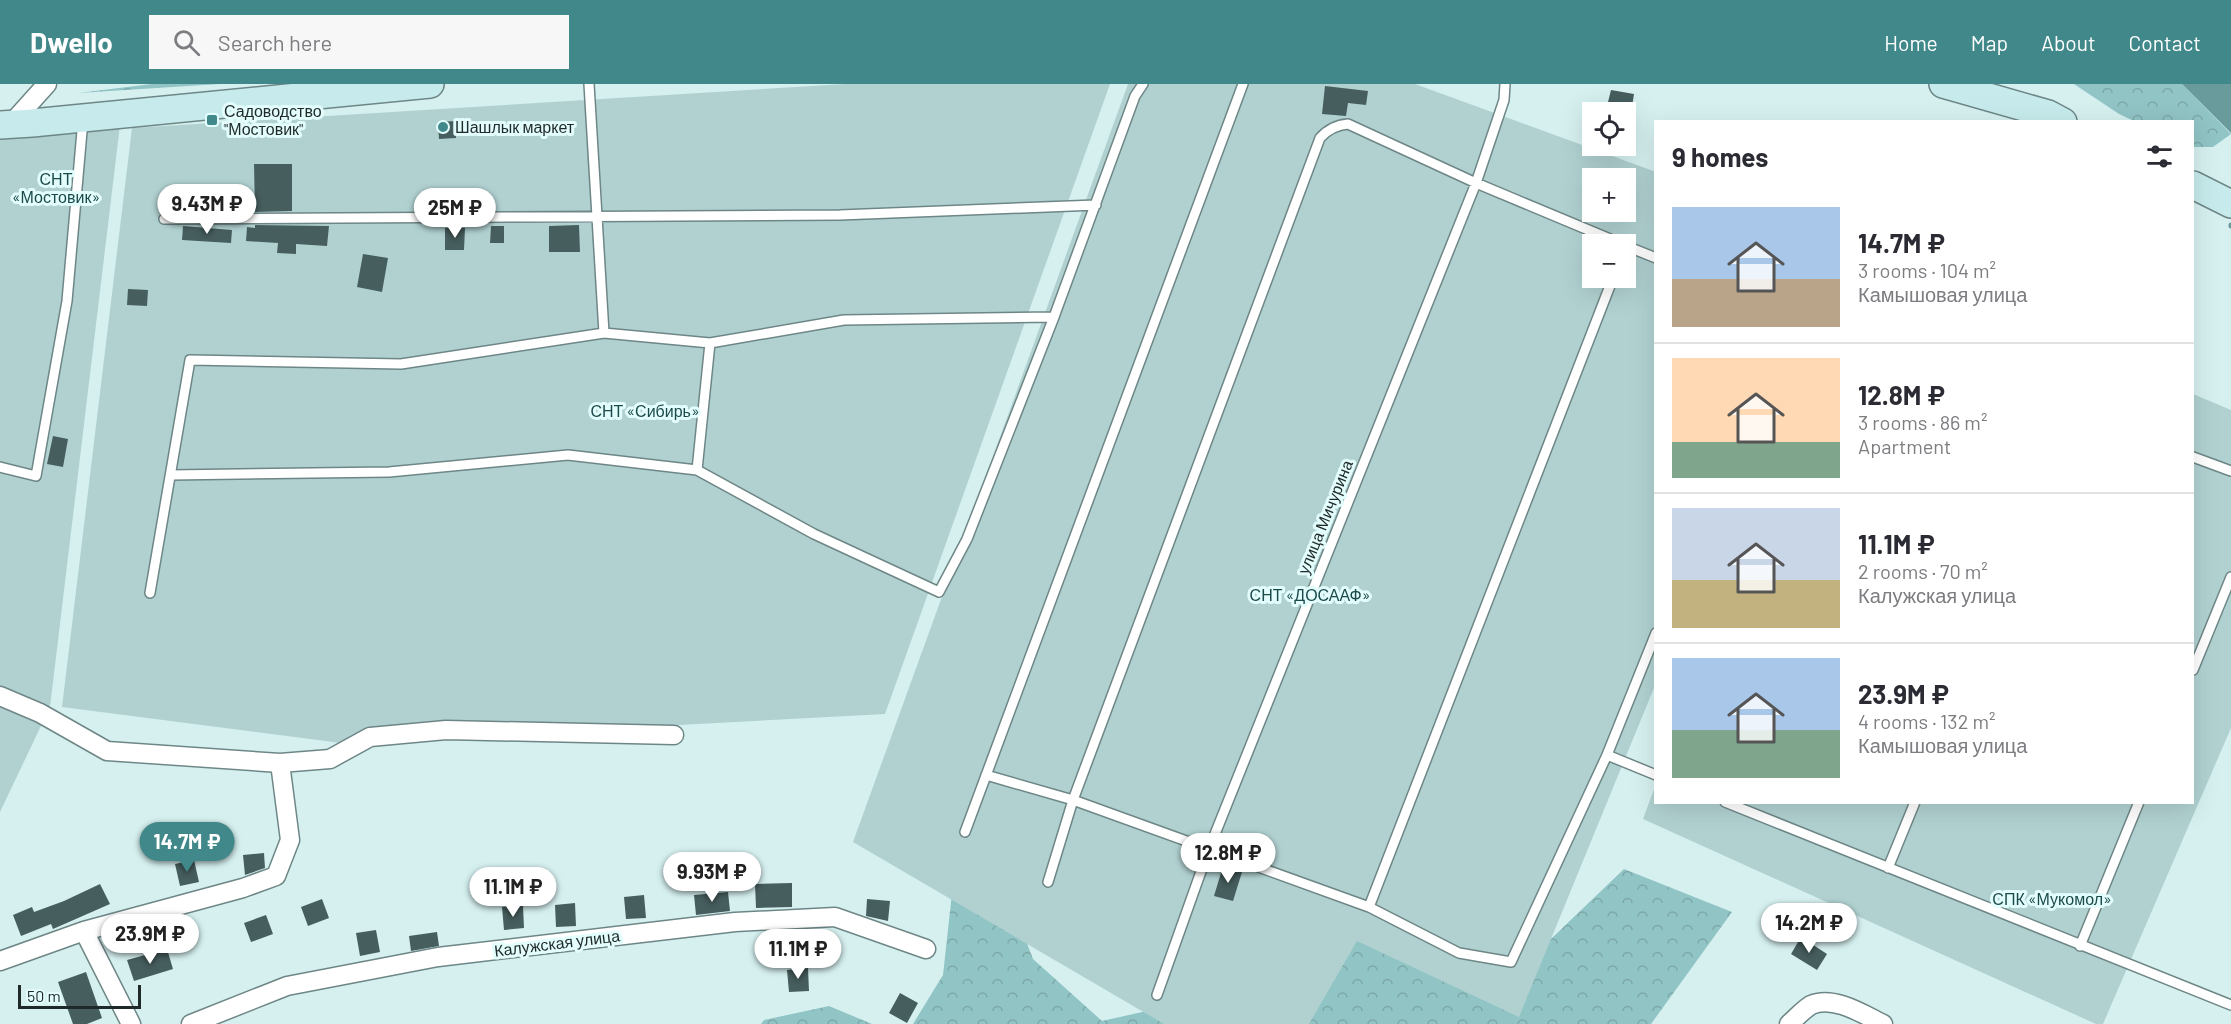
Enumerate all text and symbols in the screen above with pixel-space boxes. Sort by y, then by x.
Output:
search box [149,15,569,69]
text: Dwello [30,25,113,59]
icon: search [170,26,203,59]
text: Search here [218,29,332,55]
text: Home [1884,30,1938,55]
text: Map [1971,30,2008,55]
text: About [2041,30,2096,55]
text: Contact [2129,30,2201,55]
place label: Садоводство "Мостовик" [224,101,322,138]
map controls [1582,102,1636,288]
button: locate [1582,102,1636,156]
marker: Садоводство "Мостовик" [205,113,219,127]
place label: Шашлык маркет [455,117,575,136]
marker: Шашлык маркет [436,120,450,134]
icon: filters [2143,140,2176,173]
text: 9 homes [1672,141,1768,172]
button: + [1582,168,1636,222]
park label: СНТ «Мостовик» [12,169,100,206]
pin: 9.43M ₽ [152,184,262,235]
pin: 25M ₽ [413,188,497,239]
text: 9.43M ₽ [171,191,243,215]
text: 25M ₽ [428,195,482,219]
text: 14.7M ₽ [1858,227,1945,258]
icon: home [1720,231,1792,303]
button: − [1582,234,1636,288]
text: 3 rooms · 104 m² [1858,258,1996,282]
text: Камышовая улица [1858,282,2027,306]
text: 12.8M ₽ [1858,379,1945,410]
icon: home [1720,382,1792,454]
park label: СНТ «Сибирь» [590,401,700,420]
text: 3 rooms · 86 m² [1858,410,1987,434]
text: Apartment [1858,434,1951,458]
street label: улица Мичурина [1293,457,1356,577]
text: 11.1M ₽ [1858,528,1935,559]
icon: home [1720,532,1792,604]
text: 2 rooms · 70 m² [1858,559,1988,583]
text: Калужская улица [1858,583,2016,607]
park label: СНТ «ДОСААФ» [1250,585,1370,604]
text: 23.9M ₽ [1858,678,1949,709]
icon: home [1720,682,1792,754]
text: 4 rooms · 132 m² [1858,709,1995,733]
text: Камышовая улица [1858,733,2027,757]
pin: 14.7M ₽ [132,822,242,873]
text: 14.7M ₽ [154,829,220,853]
pin: 12.8M ₽ [1173,833,1283,884]
text: 12.8M ₽ [1195,840,1261,864]
pin: 9.93M ₽ [657,852,767,903]
text: 9.93M ₽ [677,859,747,883]
pin: 11.1M ₽ [458,867,568,918]
text: 11.1M ₽ [483,874,543,898]
park label: СПК «Мукомол» [1992,889,2112,908]
pin: 14.2M ₽ [1754,903,1864,954]
text: 14.2M ₽ [1775,910,1843,934]
pin: 23.9M ₽ [95,914,205,965]
text: 23.9M ₽ [115,921,185,945]
street label: Калужская улица [493,925,621,960]
pin: 11.1M ₽ [743,929,853,980]
text: 11.1M ₽ [768,936,828,960]
scale bar [18,982,141,1010]
text: 50 m [27,986,61,1005]

